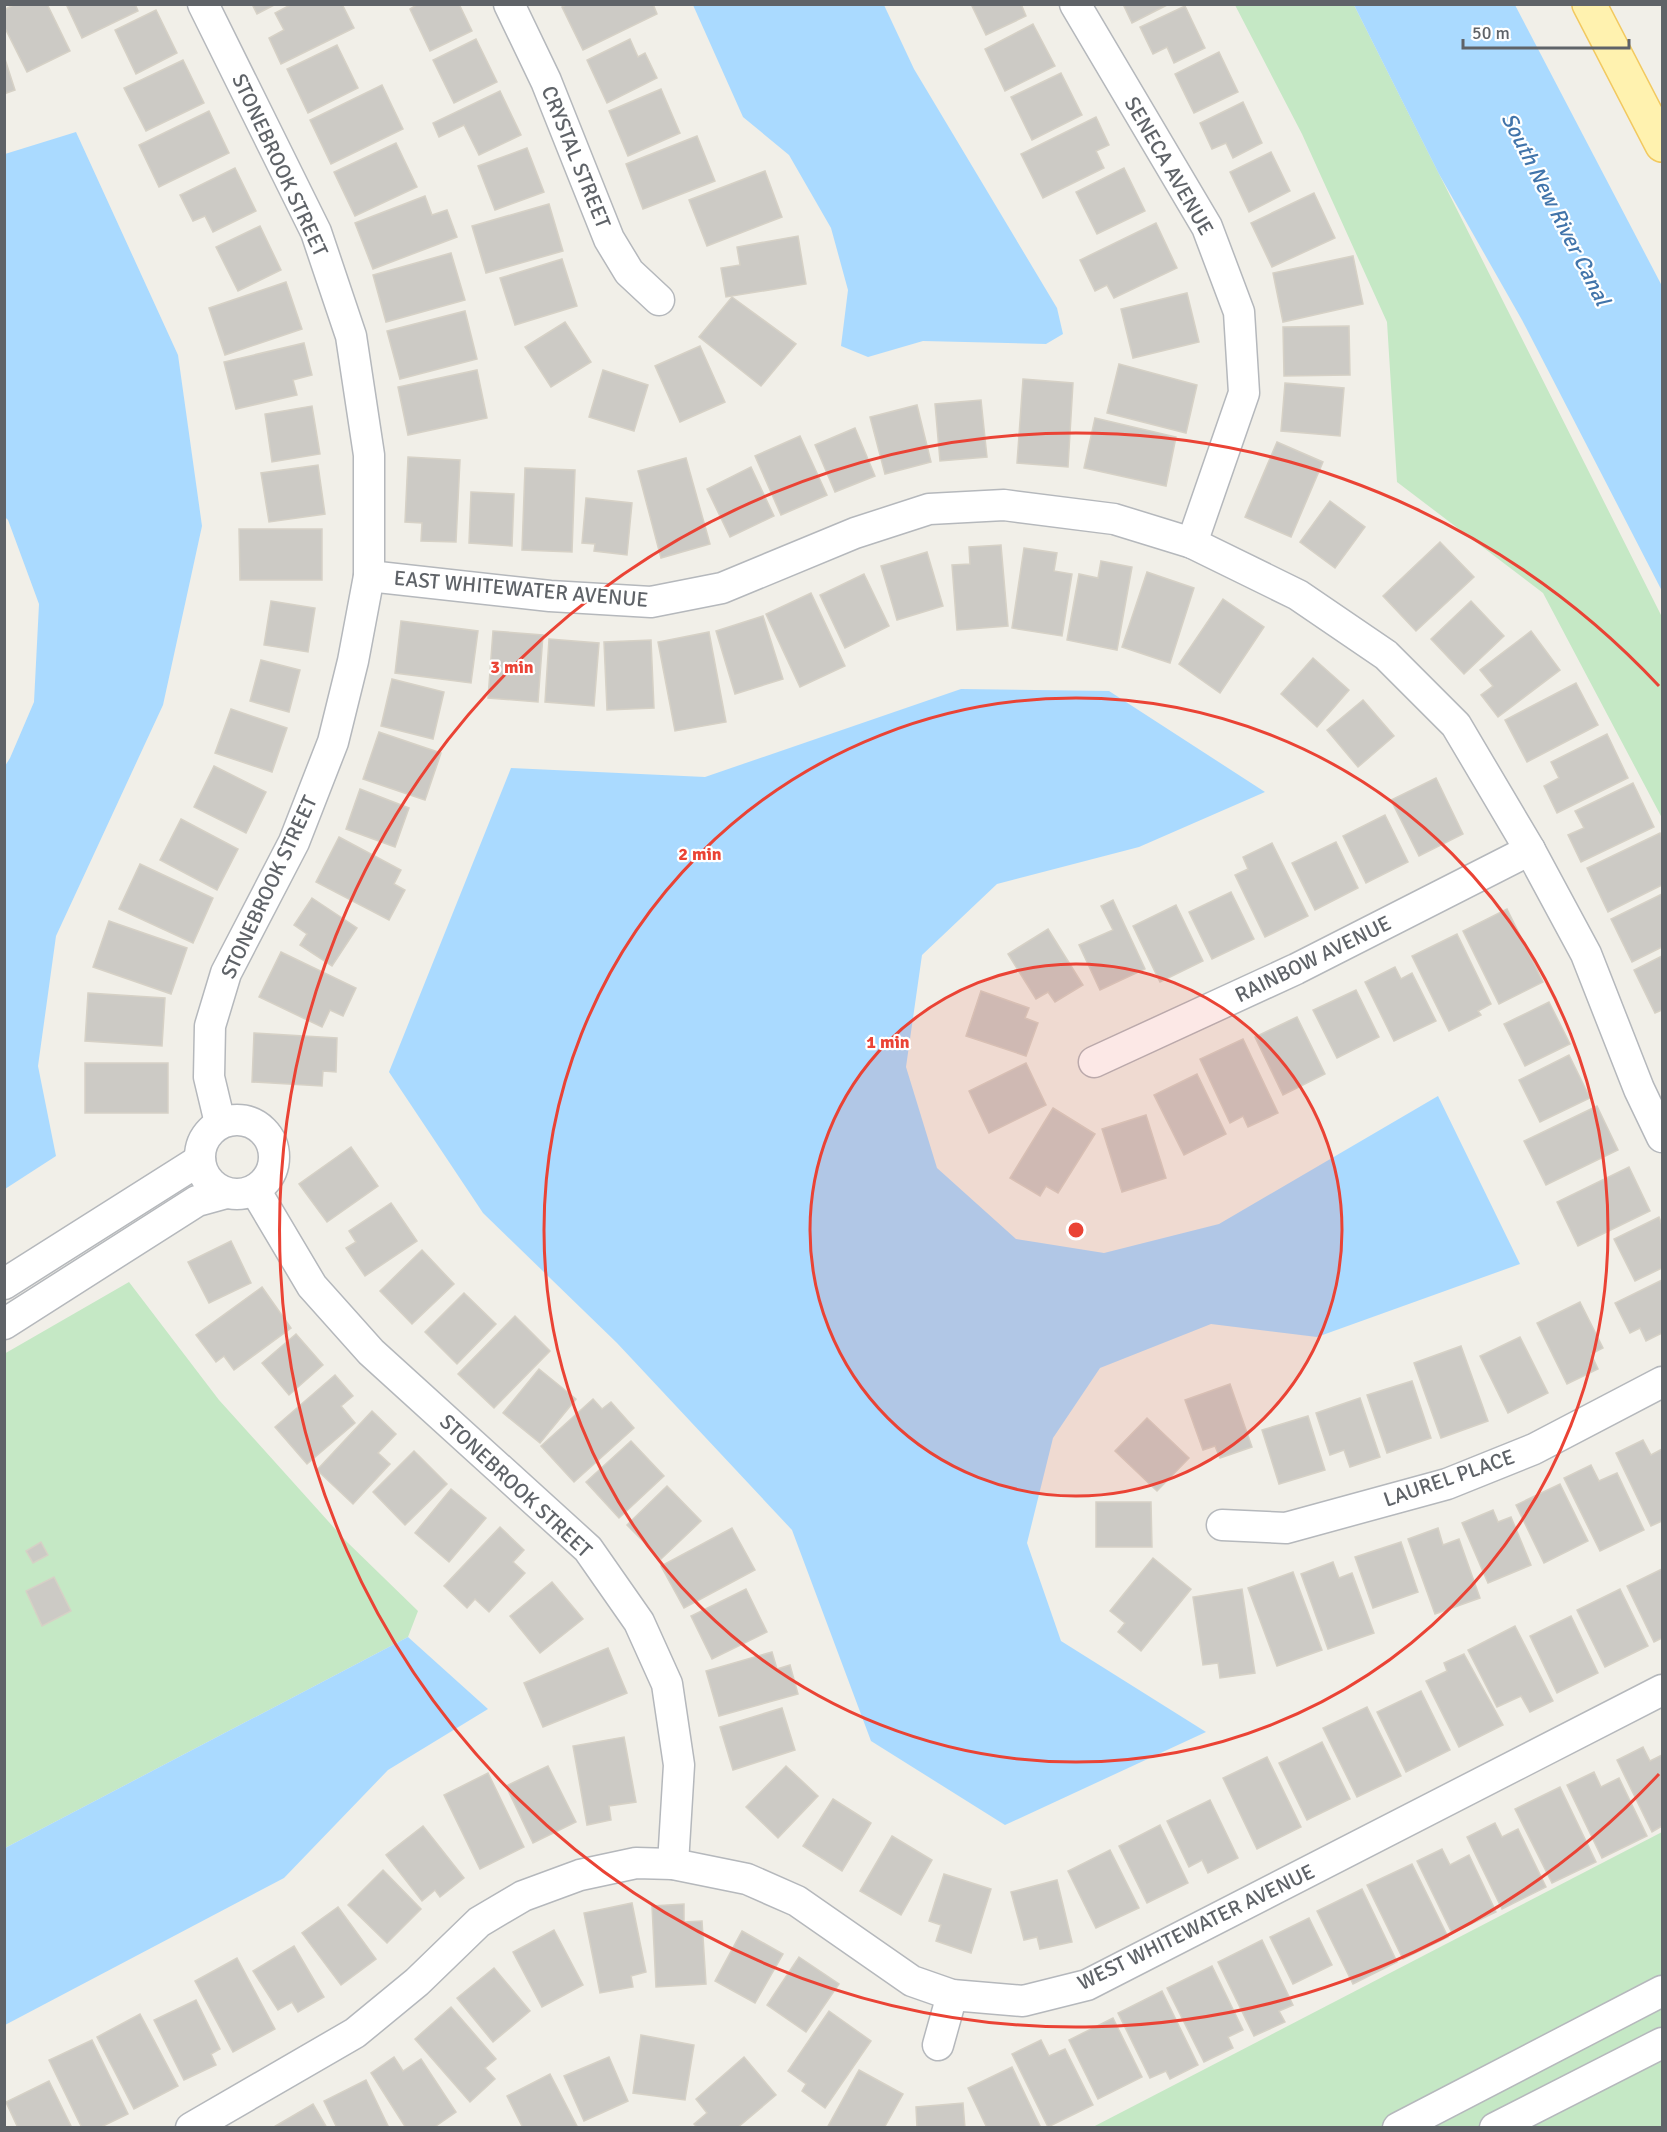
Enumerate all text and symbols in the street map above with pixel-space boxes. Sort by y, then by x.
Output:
scale bar [1463,12,1630,50]
text: 50 m [1472,22,1510,44]
street label: STONEBROOK STREET [226,69,334,261]
street label: CRYSTAL STREET [536,82,617,233]
street label: SENECA AVENUE [1119,92,1219,240]
water label: South New River Canal [1496,108,1617,311]
street label: EAST WHITEWATER AVENUE [393,565,649,613]
text: 3 min [490,656,534,678]
street label: STONEBROOK STREET [215,791,323,983]
text: 2 min [678,843,722,865]
street label: RAINBOW AVENUE [1231,910,1395,1008]
text: 1 min [866,1031,910,1053]
centre of rings [1066,1220,1086,1240]
street label: STONEBROOK STREET [434,1409,598,1564]
street label: LAUREL PLACE [1380,1443,1518,1513]
street label: WEST WHITEWATER AVENUE [1073,1858,1319,1996]

